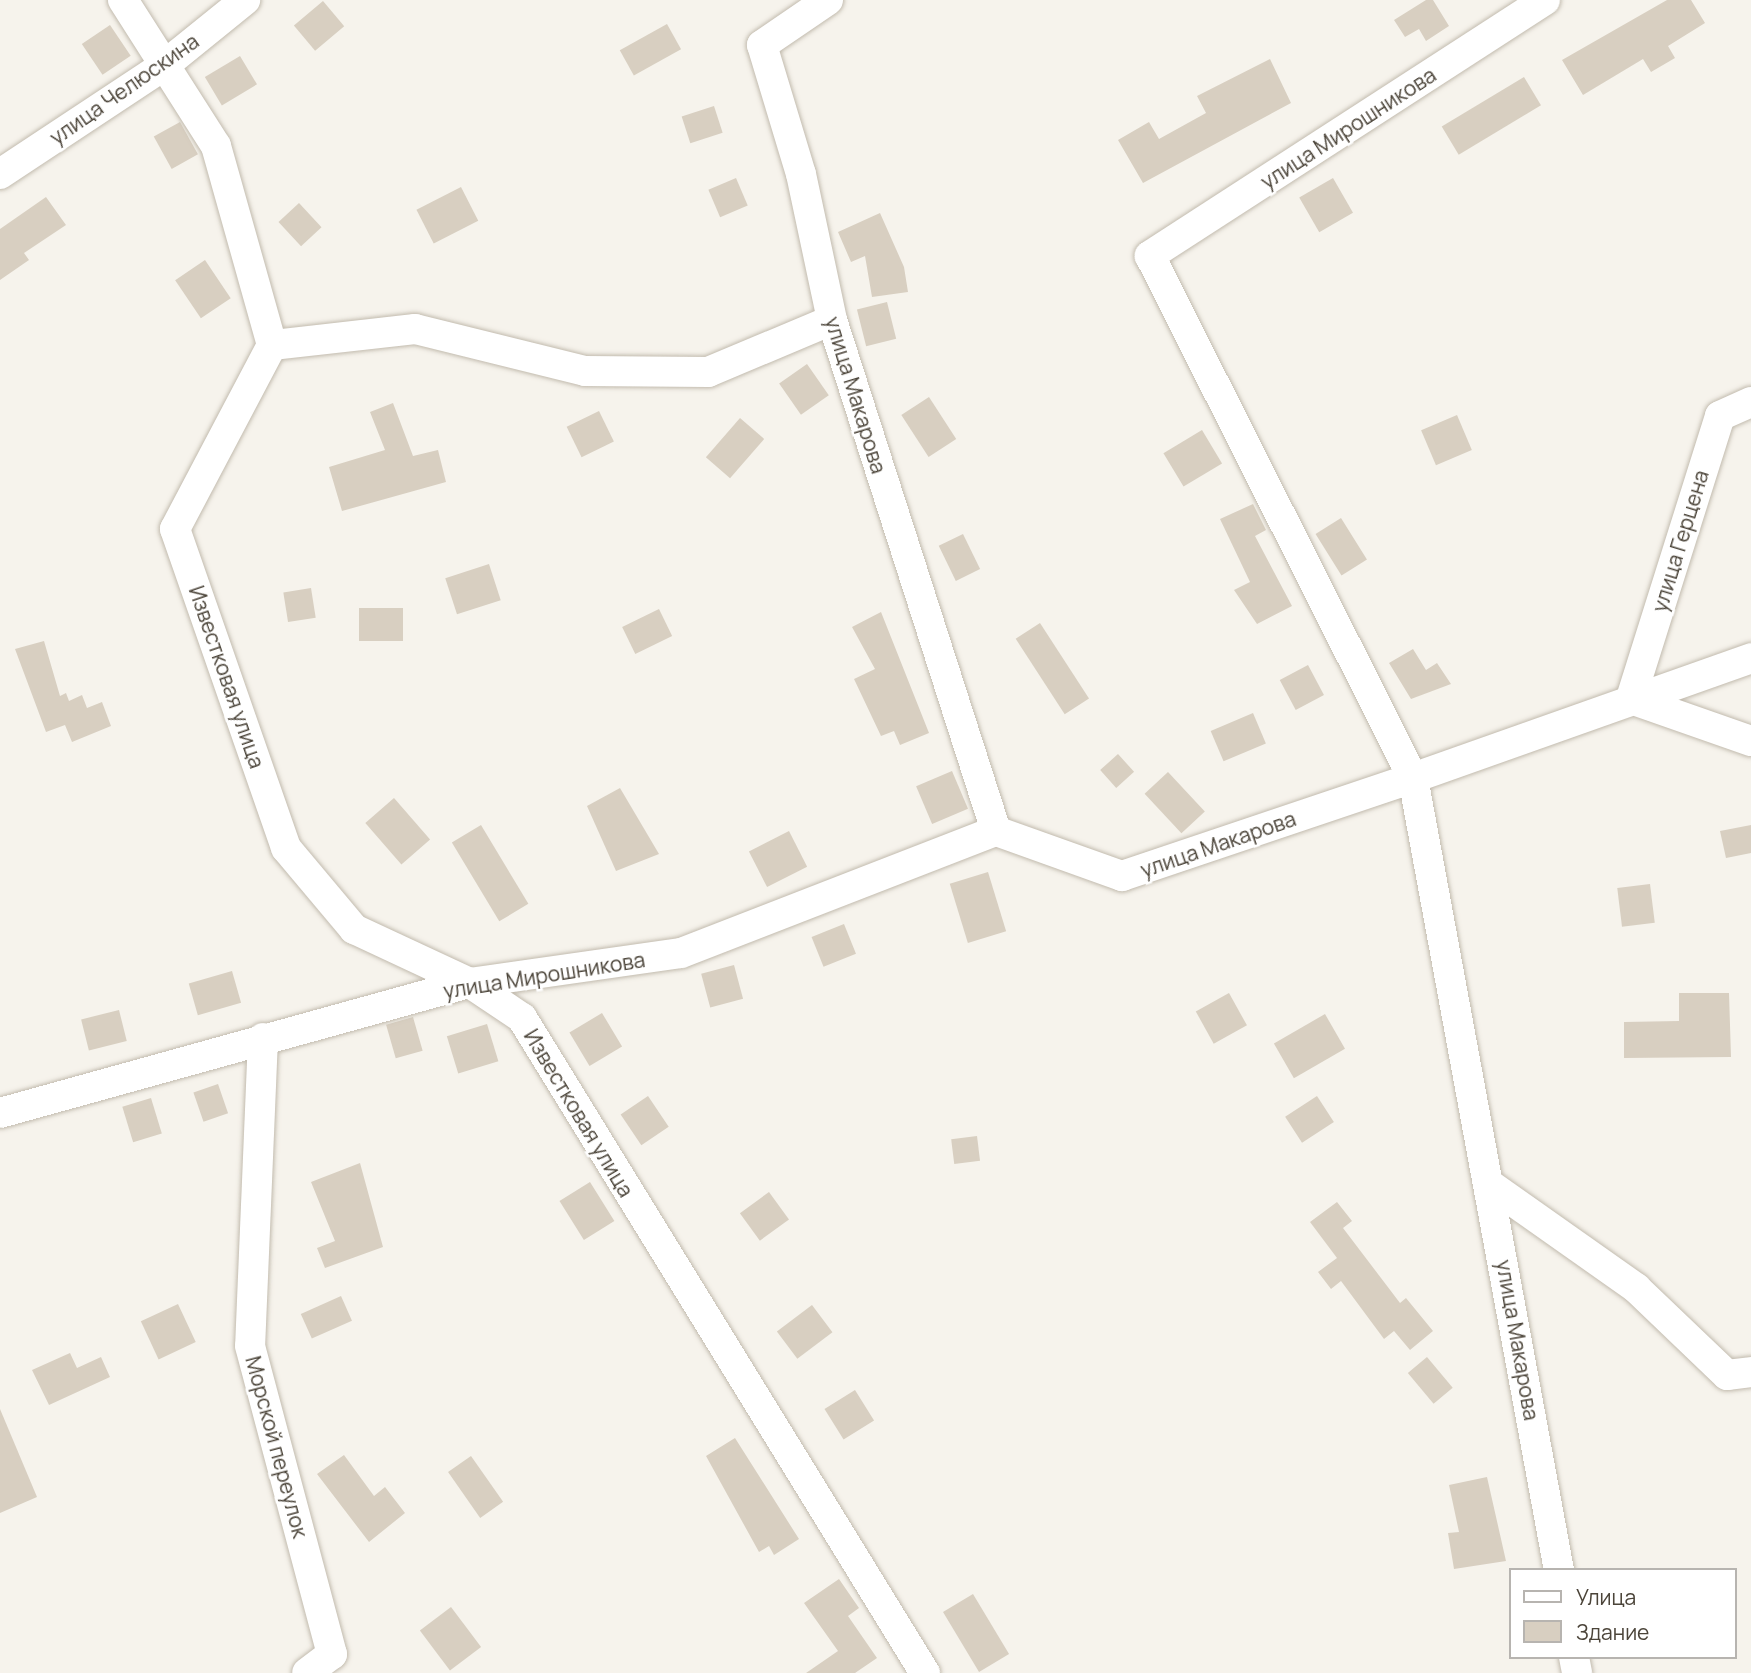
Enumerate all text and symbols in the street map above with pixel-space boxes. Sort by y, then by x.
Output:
street label: улица Челюскина [45,28,203,150]
street label: улица Мирошникова [1256,62,1440,194]
street label: улица Макарова [820,314,892,476]
street label: улица Герцена [1646,467,1714,615]
street label: Известковая улица [184,583,270,771]
street label: улица Макарова [1137,806,1299,882]
street label: улица Мирошникова [441,947,647,1003]
street label: Известковая улица [519,1025,639,1201]
street label: улица Макарова [1491,1258,1545,1422]
street label: Морской переулок [241,1353,313,1541]
legend [1510,1568,1737,1659]
text: Улица [1576,1583,1636,1611]
text: Здание [1576,1618,1649,1646]

